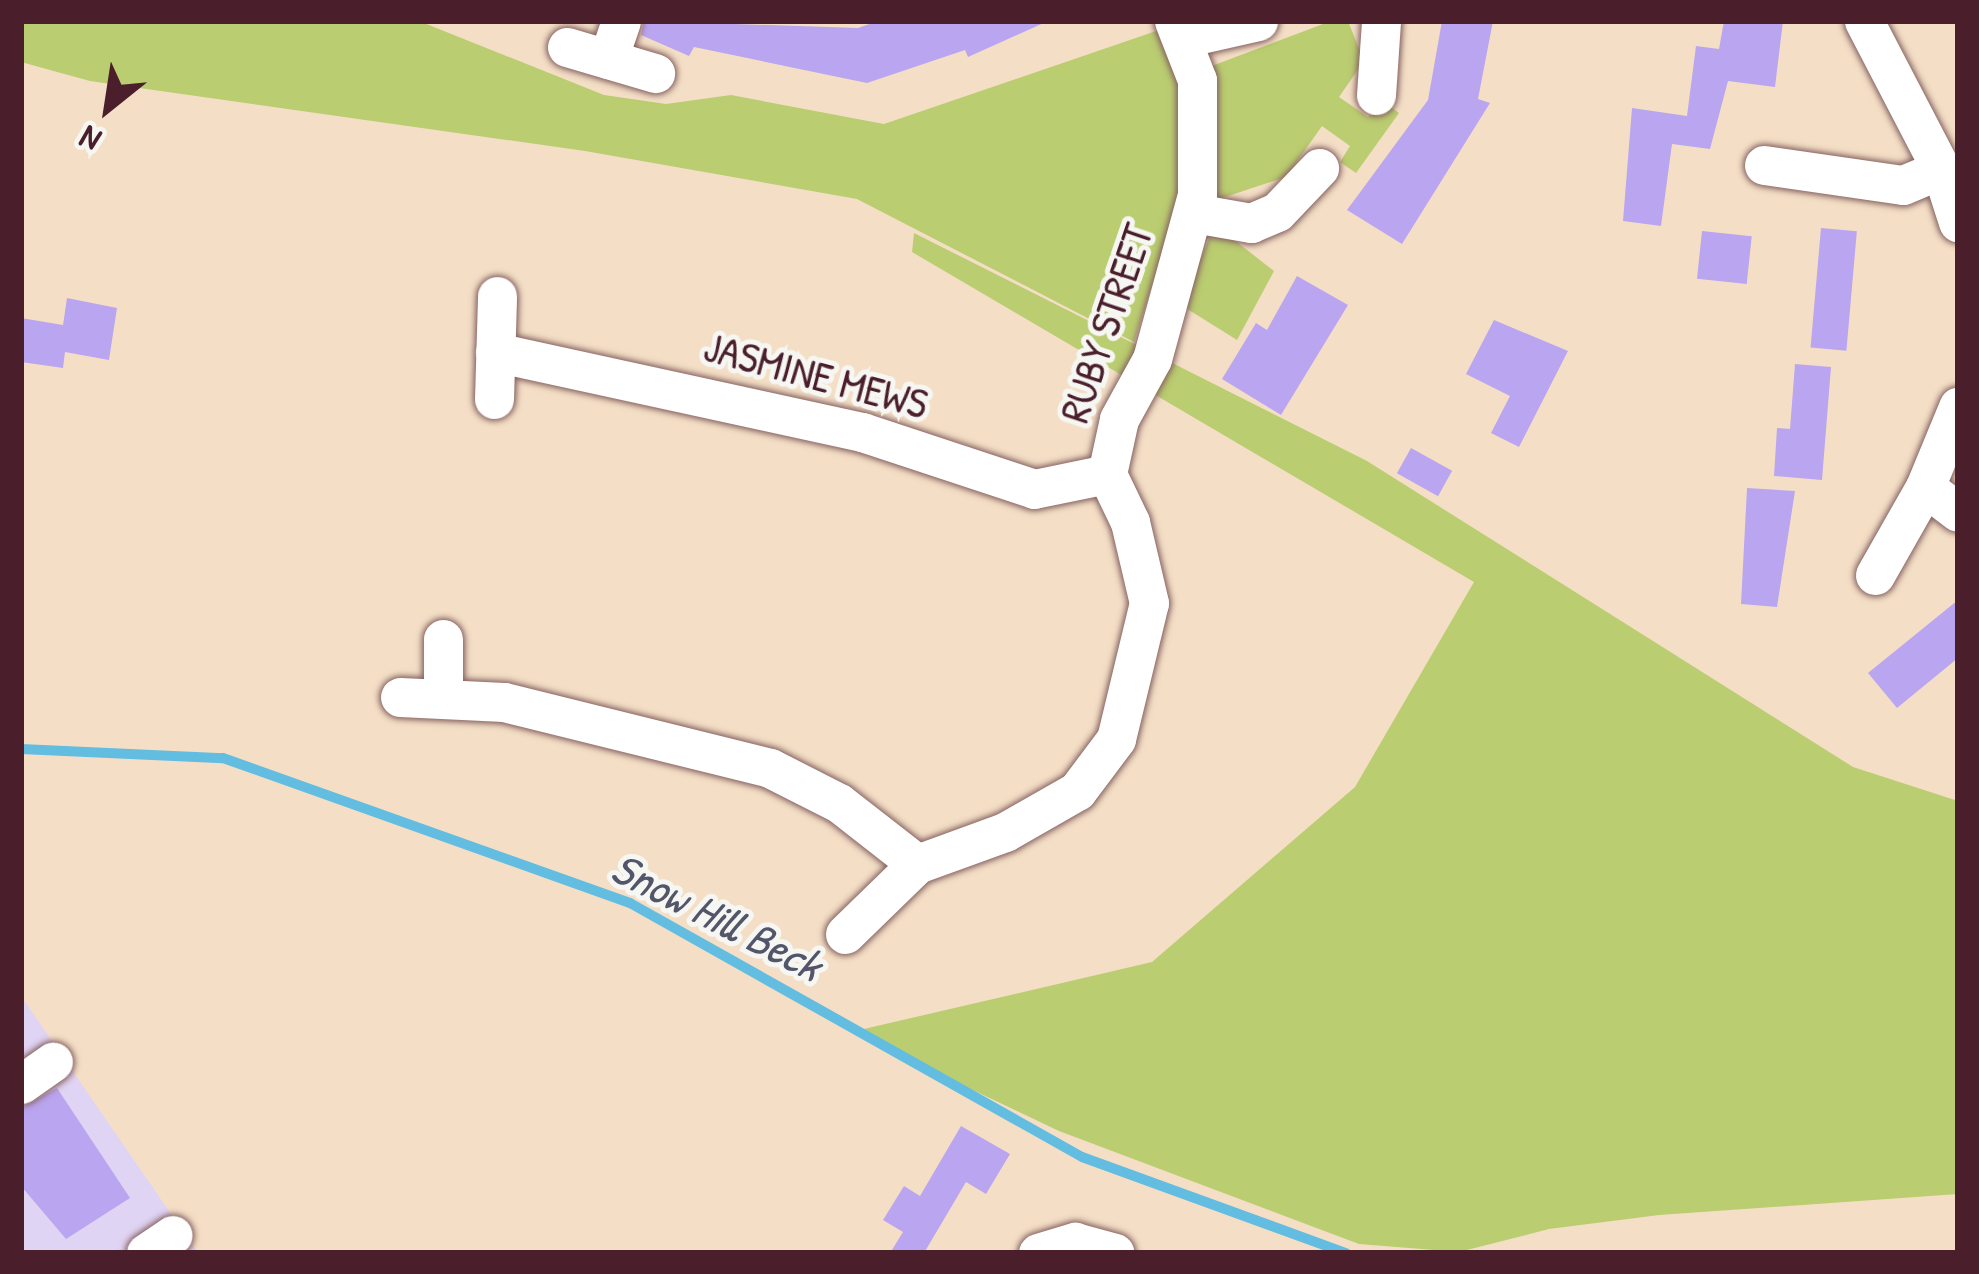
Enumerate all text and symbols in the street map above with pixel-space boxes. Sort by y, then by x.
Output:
north arrow [48,48,168,168]
text: N [71,116,109,163]
street label: RUBY STREET [1049,217,1163,429]
street label: JASMINE MEWS [699,321,933,429]
water label: Snow Hill Beck [603,840,831,992]

